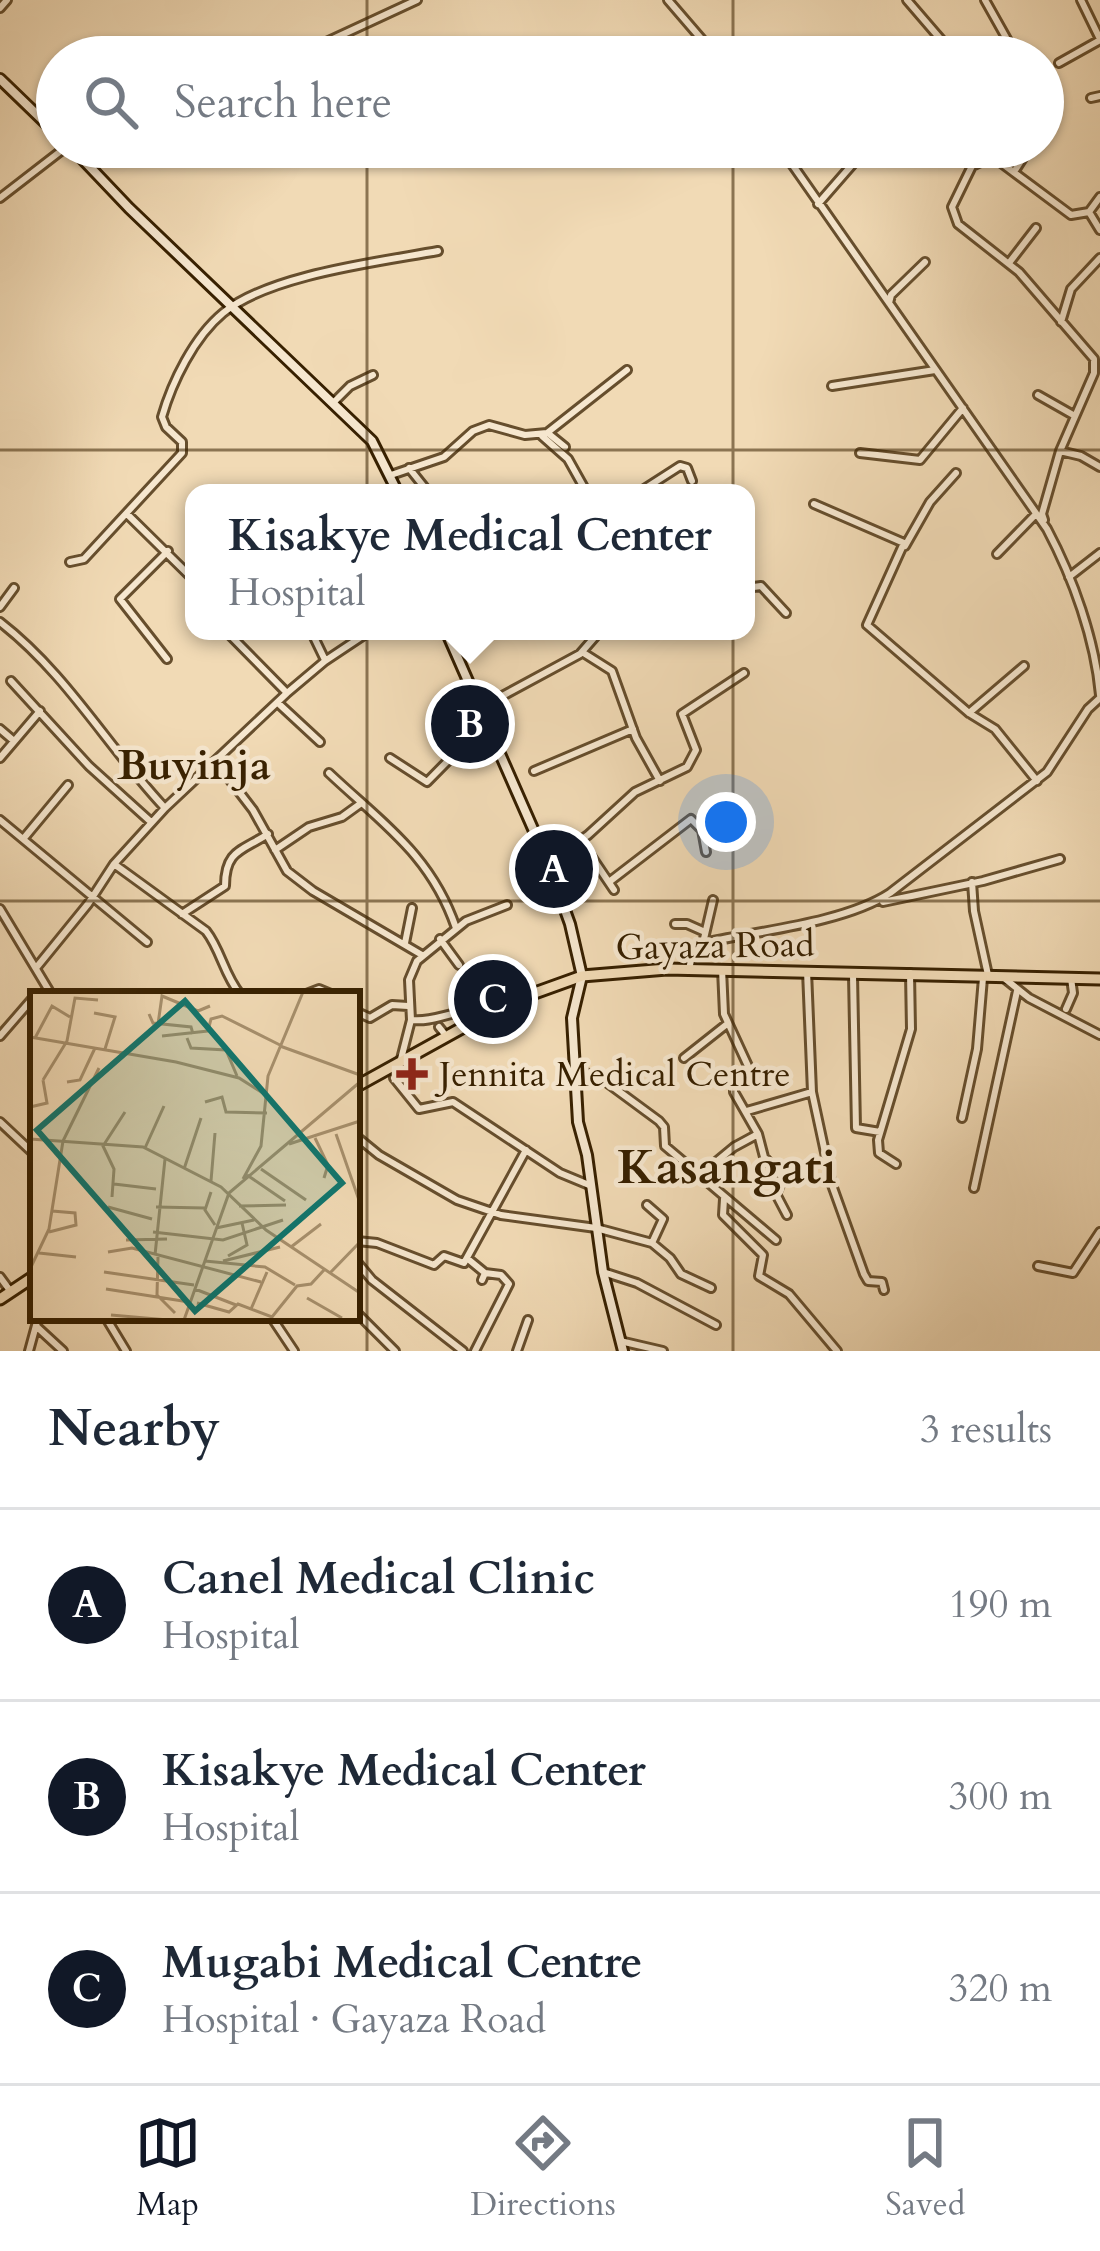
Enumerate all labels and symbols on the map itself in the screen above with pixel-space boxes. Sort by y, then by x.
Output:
pin: B [431,679,509,769]
district label: Buyinja [117,737,271,794]
your location [696,792,756,852]
pin: A [515,824,593,914]
street label: Gayaza Road [615,920,815,972]
pin: C [454,954,532,1044]
inset map [30,991,360,1321]
place label: Jennita Medical Centre [434,1050,791,1099]
marker: Jennita Medical Centre [396,1058,428,1090]
district label: Kasangati [617,1135,837,1200]

